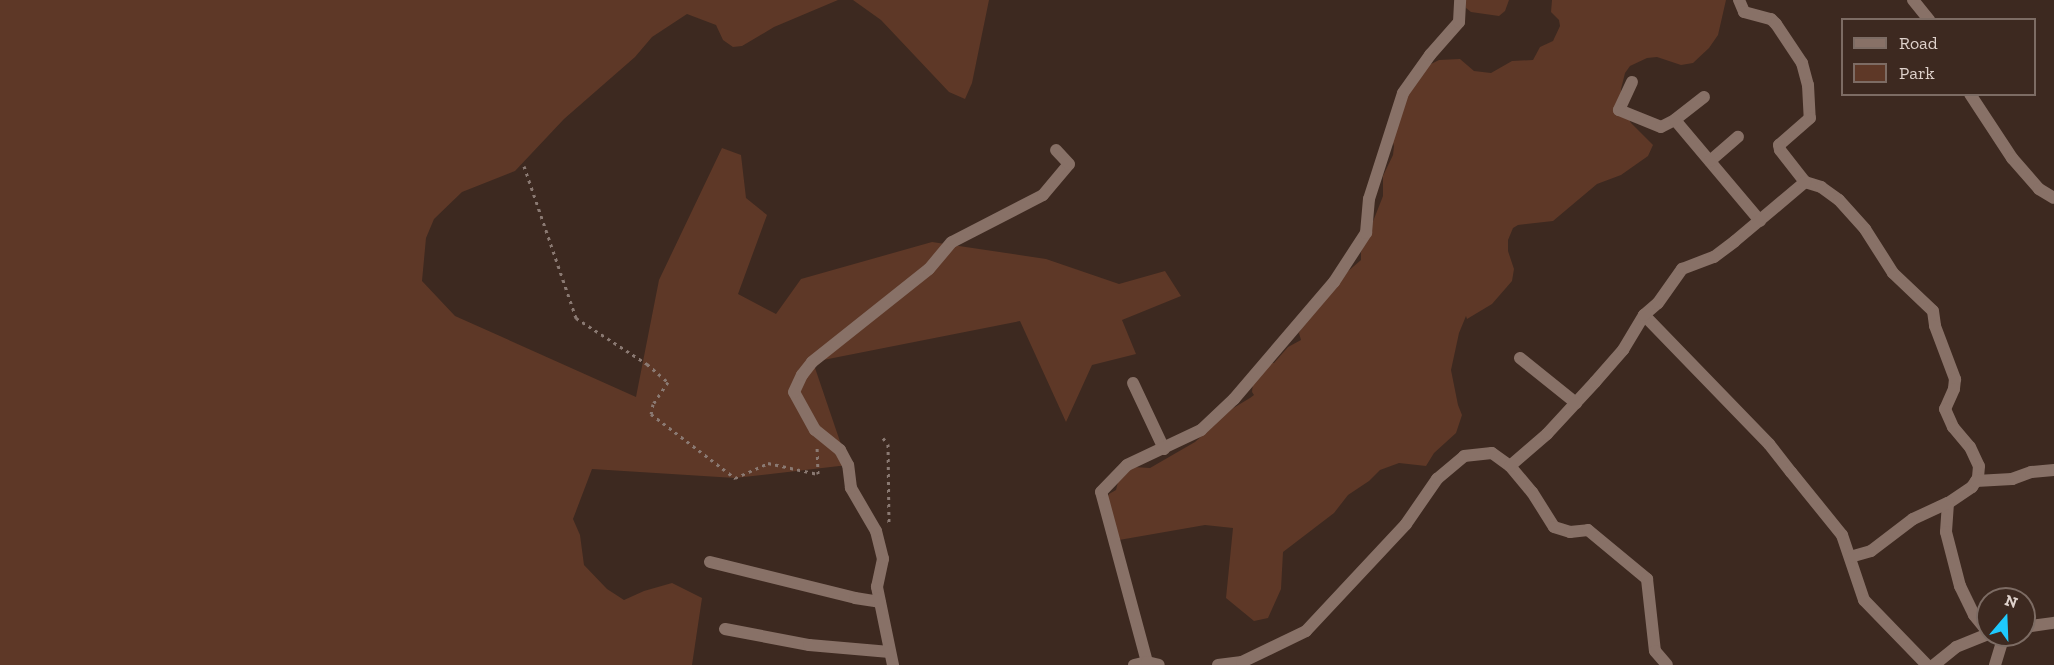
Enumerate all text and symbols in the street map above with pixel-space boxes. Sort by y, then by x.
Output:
legend [1841,18,2036,96]
text: Road [1899,32,1938,54]
text: Park [1899,62,1935,84]
north arrow [1976,587,2036,647]
text: N [2003,590,2020,612]

